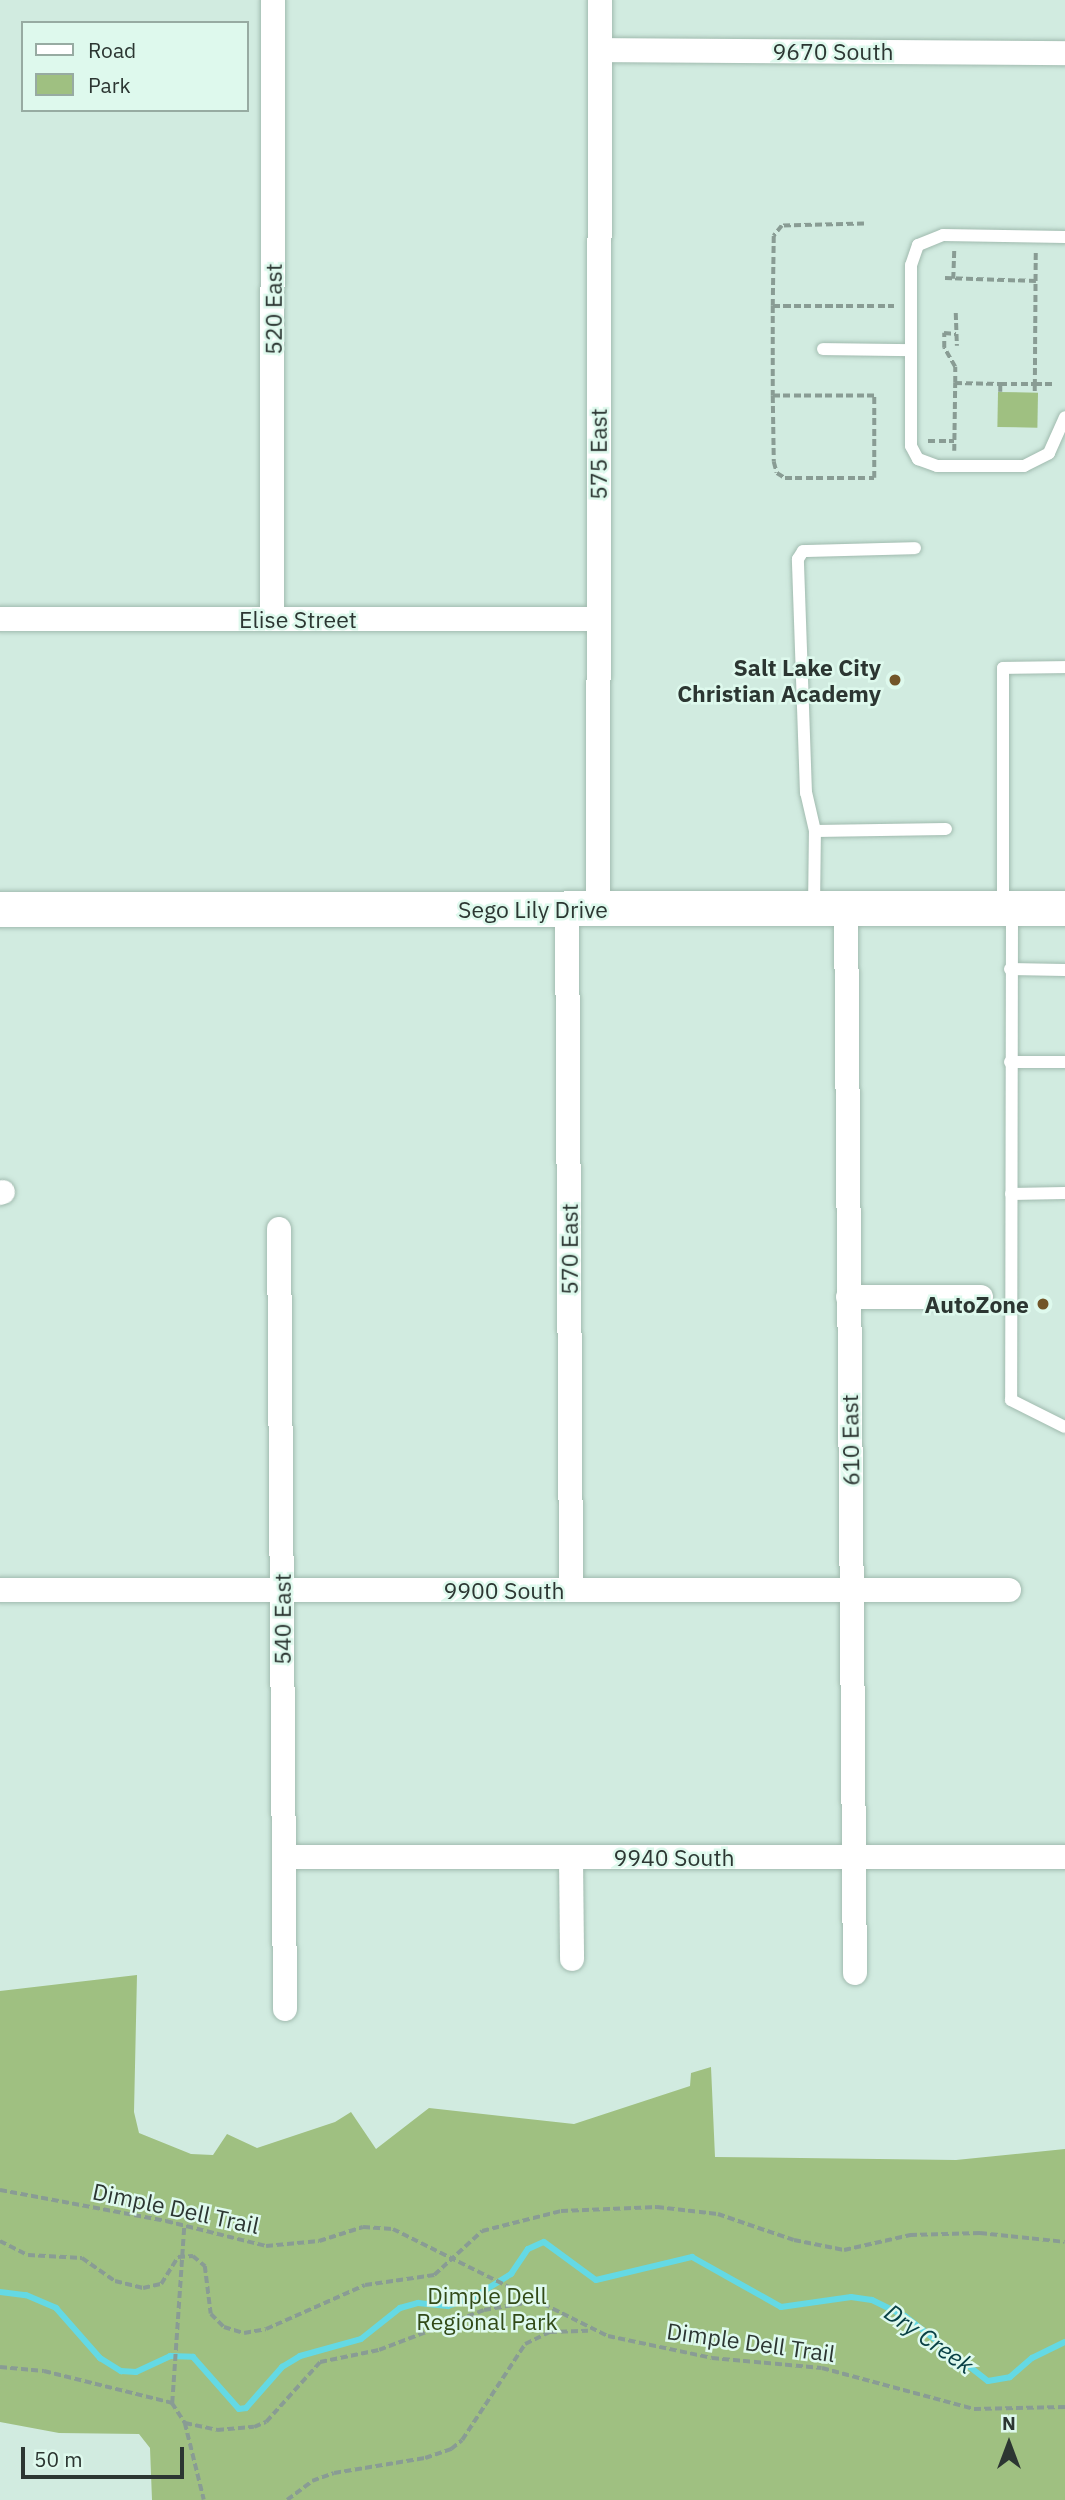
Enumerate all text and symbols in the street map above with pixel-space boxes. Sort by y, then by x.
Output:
legend [21,21,248,112]
text: Road [88,36,136,64]
street label: 9670 South [772,37,894,65]
text: Park [88,71,131,99]
street label: 520 East [259,263,287,355]
street label: 575 East [584,408,612,500]
street label: Elise Street [239,605,357,633]
place label: Salt Lake City Christian Academy [677,653,881,707]
marker: Salt Lake City Christian Academy [887,672,903,688]
street label: Sego Lily Drive [458,895,608,923]
street label: 570 East [555,1203,583,1295]
place label: AutoZone [925,1290,1029,1318]
marker: AutoZone [1035,1296,1051,1312]
street label: 610 East [835,1394,865,1486]
street label: 540 East [268,1573,296,1665]
street label: 9900 South [443,1576,565,1604]
street label: 9940 South [613,1843,735,1871]
street label: Dimple Dell Trail [90,2177,262,2239]
park label: Dimple Dell Regional Park [416,2281,558,2335]
water label: Dry Creek [879,2298,979,2380]
street label: Dimple Dell Trail [665,2317,837,2367]
north arrow [974,2409,1044,2479]
text: N [1002,2411,1016,2435]
scale bar [24,2434,187,2478]
text: 50 m [34,2445,83,2473]

